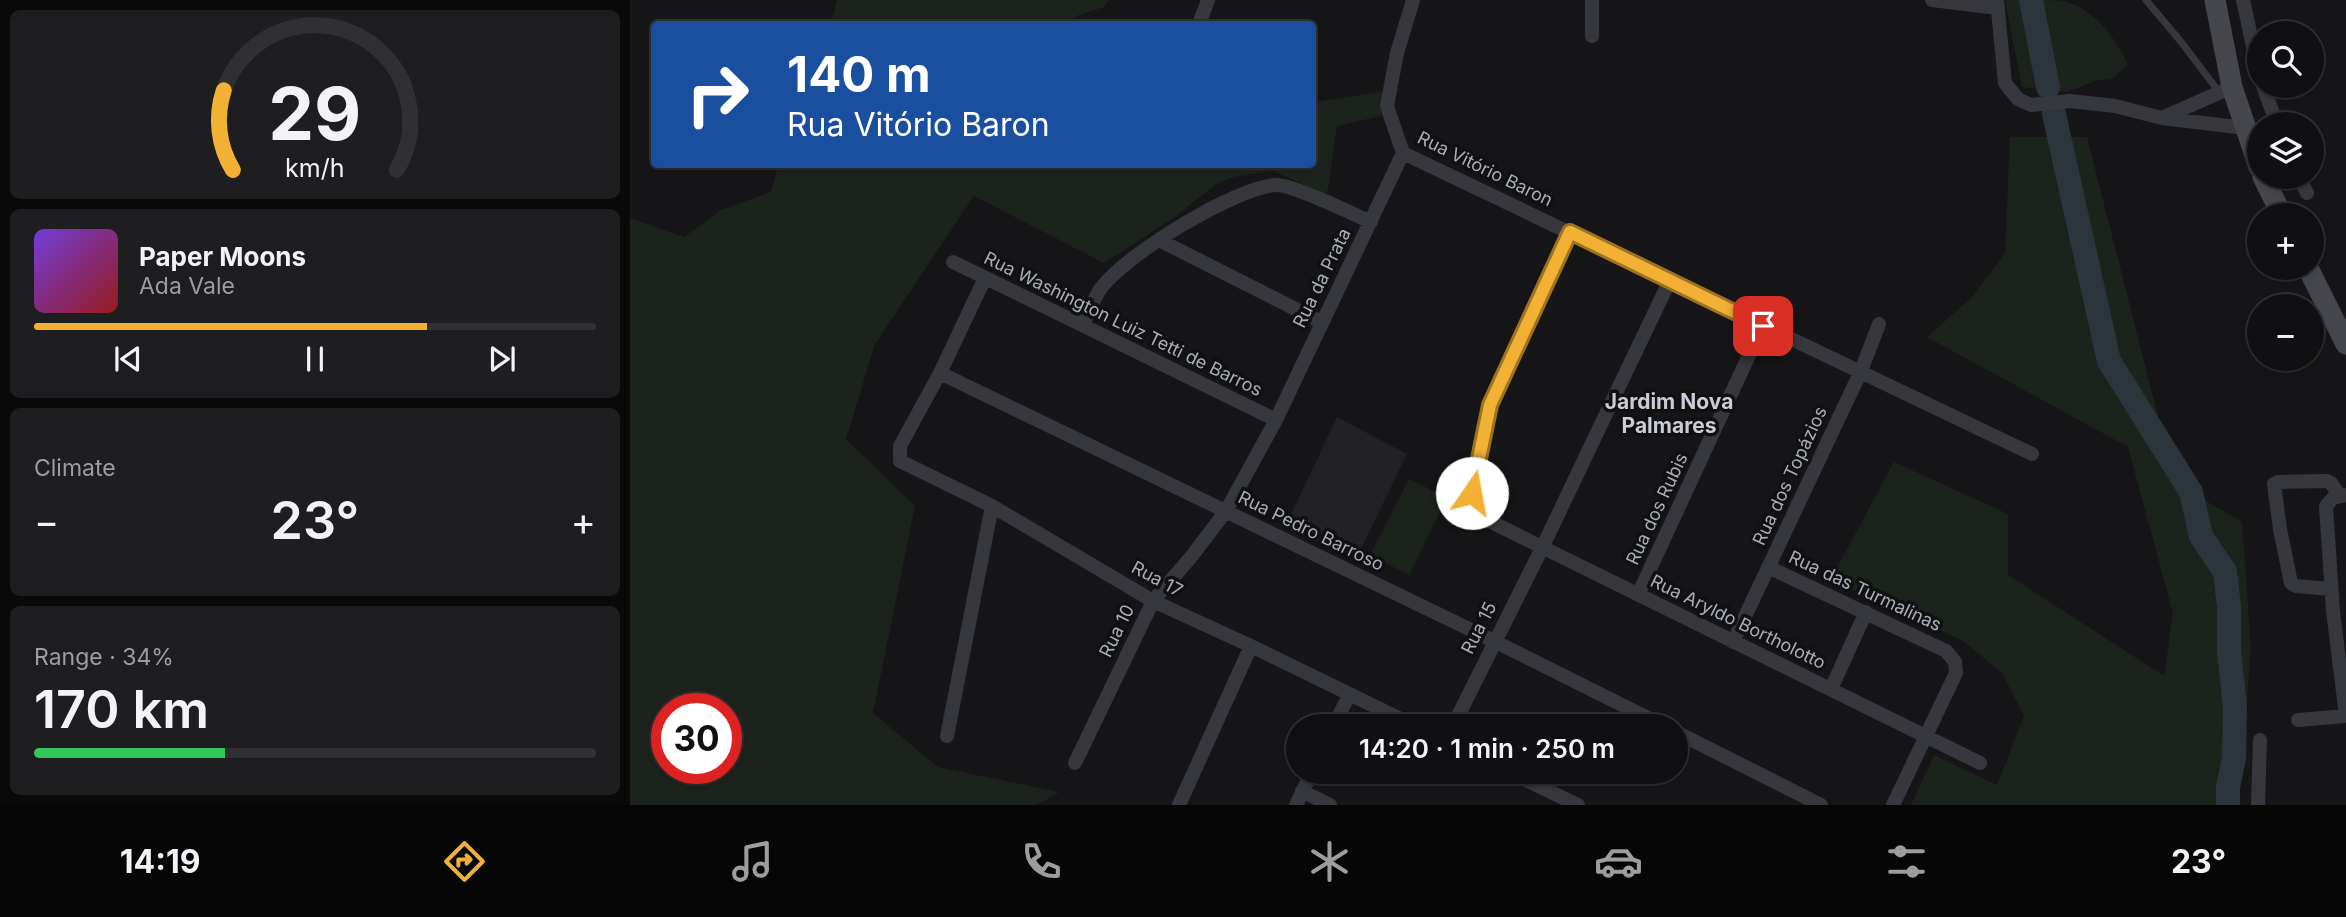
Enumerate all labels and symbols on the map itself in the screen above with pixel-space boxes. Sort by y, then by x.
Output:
street label: Rua Vitório Baron [1414,127,1556,210]
street label: Rua da Prata [1288,225,1355,331]
street label: Rua Washington Luiz Tetti de Barros [981,247,1266,400]
pin [1733,296,1793,356]
district label: Jardim Nova Palmares [1605,389,1733,438]
street label: Rua dos Topázios [1748,403,1831,549]
street label: Rua dos Rubis [1621,450,1692,568]
position arrow [1435,456,1509,530]
street label: Rua Pedro Barroso [1235,486,1387,575]
street label: Rua das Turmalinas [1786,546,1945,635]
street label: Rua 17 [1128,556,1186,601]
street label: Rua Aryldo Bortholotto [1647,570,1829,673]
street label: Rua 15 [1457,598,1501,657]
street label: Rua 10 [1095,601,1138,661]
speed limit sign: 30 [651,693,742,784]

